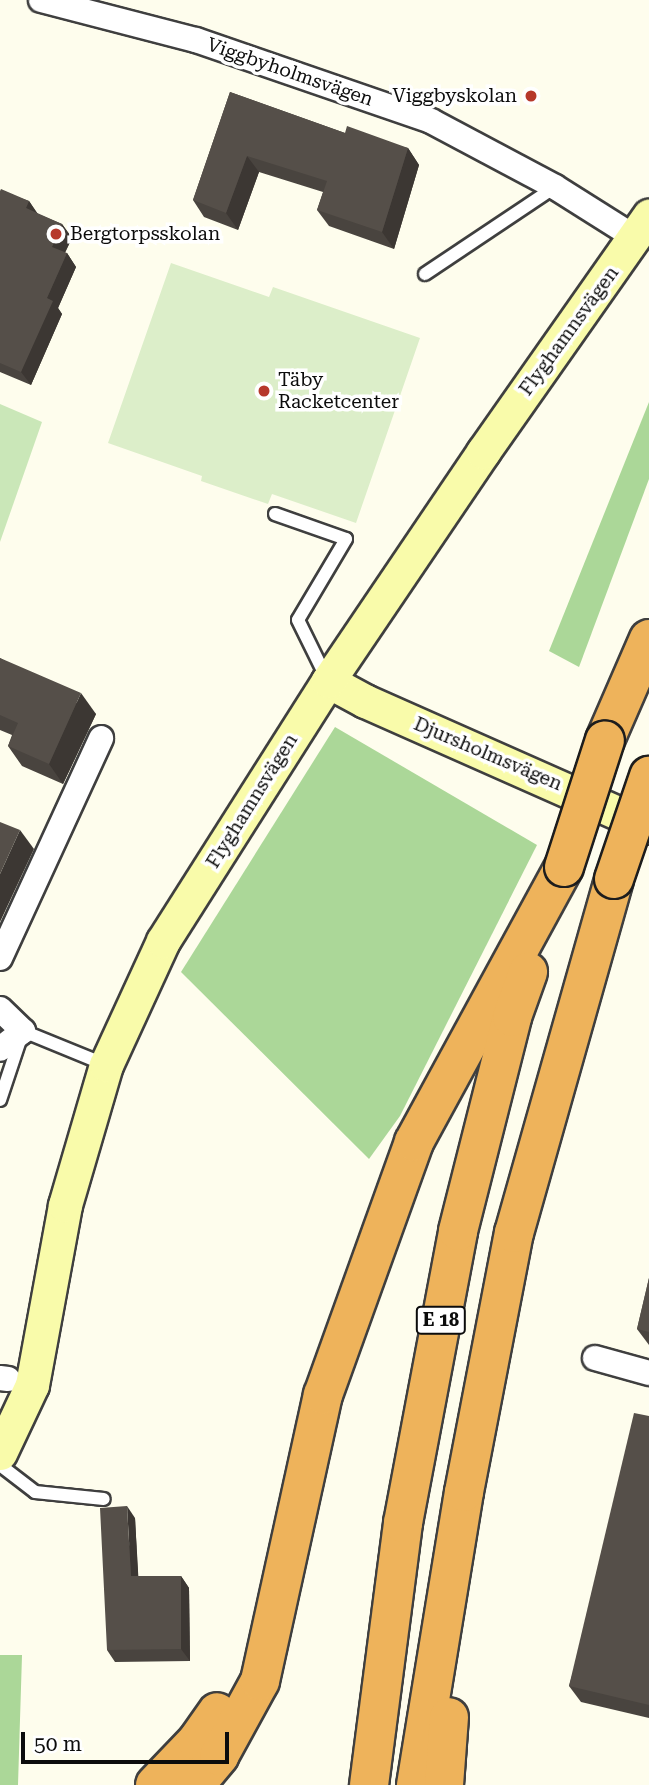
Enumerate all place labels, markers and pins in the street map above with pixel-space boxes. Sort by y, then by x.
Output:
place label: Viggbyskolan [392,85,517,107]
marker: Viggbyskolan [523,88,539,104]
place label: Bergtorpsskolan [70,223,220,245]
marker: Bergtorpsskolan [48,226,64,242]
place label: Täby Racketcenter [278,369,399,413]
marker: Täby Racketcenter [256,383,272,399]

